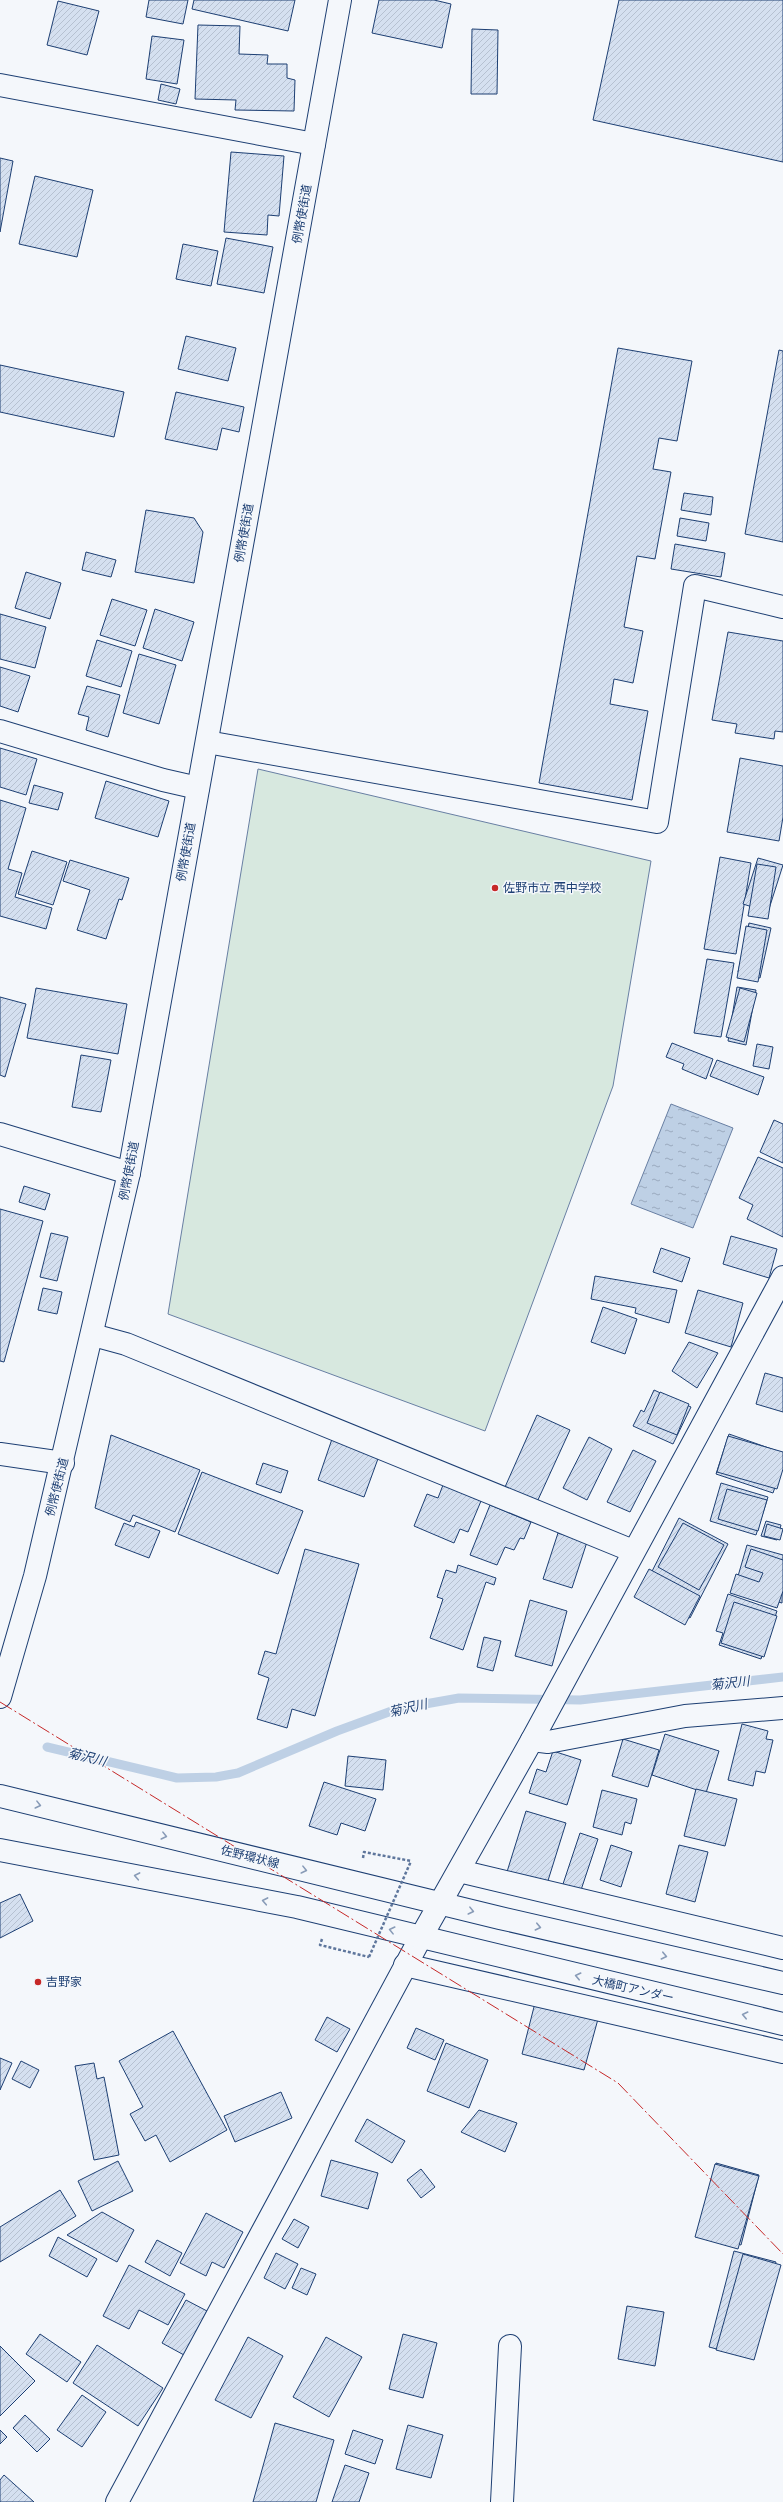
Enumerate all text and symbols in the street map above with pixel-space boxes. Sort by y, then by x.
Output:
street label: 例幣使街道 [290,183,314,245]
street label: 例幣使街道 [232,502,256,564]
street label: 例幣使街道 [174,821,198,883]
place label: 佐野市立 西中学校 [503,881,602,895]
marker: 佐野市立 西中学校 [490,883,500,893]
street label: 例幣使街道 [116,1140,142,1202]
street label: 例幣使街道 [43,1456,71,1518]
water label: 菊沢川 [710,1673,752,1692]
water label: 菊沢川 [387,1696,431,1720]
water label: 菊沢川 [66,1745,110,1769]
one-way arrow [34,1800,41,1809]
one-way arrow [161,1831,167,1839]
street label: 佐野環状線 [219,1843,281,1871]
one-way arrow [300,1865,307,1874]
one-way arrow [134,1873,140,1881]
one-way arrow [262,1897,268,1906]
one-way arrow [467,1906,474,1915]
one-way arrow [534,1922,541,1930]
one-way arrow [388,1926,395,1935]
one-way arrow [661,1951,667,1959]
one-way arrow [574,1972,581,1980]
street label: 大橋町アンダー [591,1973,675,2005]
place label: 吉野家 [46,1975,82,1989]
marker: 吉野家 [33,1977,43,1987]
one-way arrow [742,2011,749,2020]

